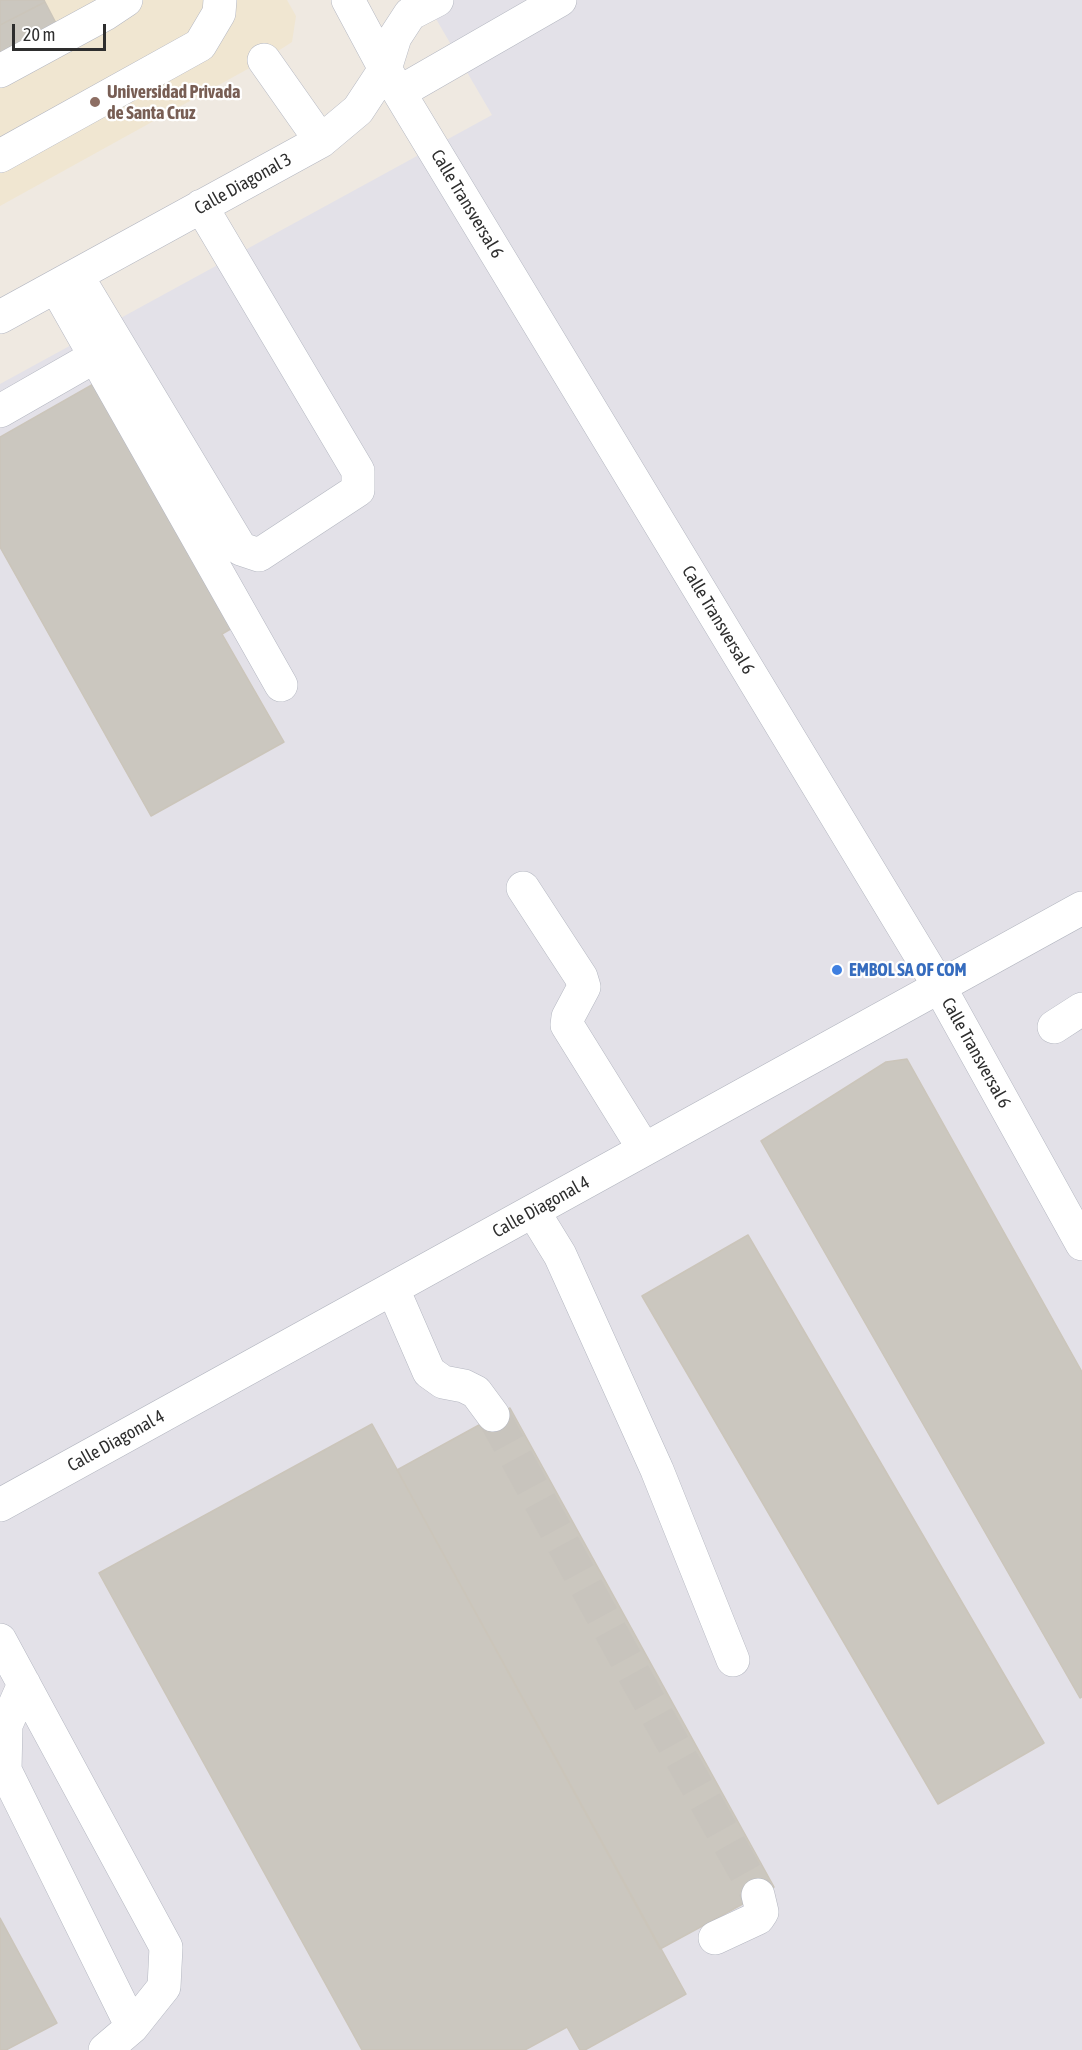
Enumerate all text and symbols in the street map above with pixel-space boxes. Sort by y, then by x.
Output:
scale bar [15,12,110,50]
text: 20 m [23,24,55,45]
place label: Universidad Privada de Santa Cruz [107,81,240,124]
marker: Universidad Privada de Santa Cruz [88,95,102,109]
street label: Calle Transversal 6 [426,146,508,262]
street label: Calle Diagonal 3 [191,148,295,220]
street label: Calle Transversal 6 [677,562,759,678]
place label: EMBOL SA OF COM [849,959,967,981]
marker: EMBOL SA OF COM [830,963,844,977]
street label: Calle Transversal 6 [937,994,1015,1112]
street label: Calle Diagonal 4 [489,1171,593,1243]
street label: Calle Diagonal 4 [64,1405,168,1477]

